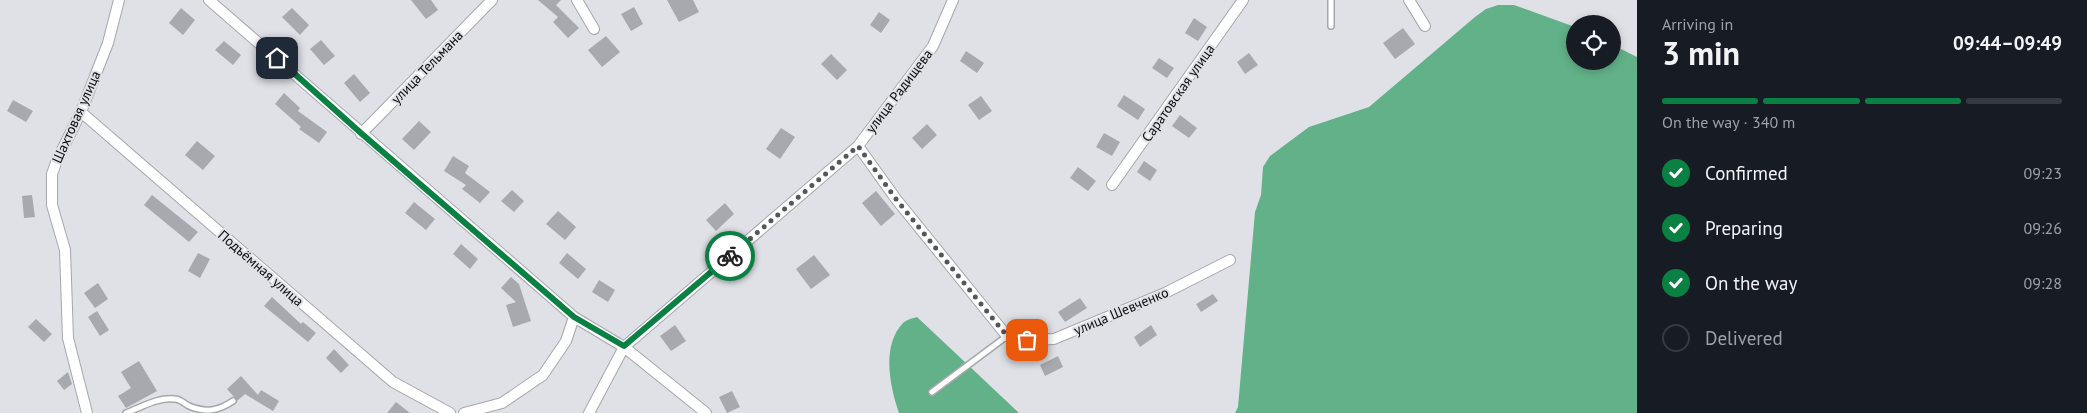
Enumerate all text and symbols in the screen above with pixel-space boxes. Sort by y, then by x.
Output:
text: Arriving in [1662,14,1733,34]
map controls [1566,15,1621,70]
button: locate [1566,15,1621,70]
street label: улица Тельмана [387,26,467,108]
text: 09:44–09:49 [1953,31,2062,55]
text: 3 min [1662,32,1740,74]
pin [256,37,298,79]
street label: Саратовская улица [1138,41,1218,145]
icon: home [263,44,291,72]
street label: улица Радищева [862,45,936,137]
street label: Шахтовая улица [48,68,104,166]
text: On the way · 340 m [1662,112,1795,132]
icon: check [1662,159,1690,187]
text: Confirmed [1705,161,1788,185]
text: 09:23 [2024,163,2062,183]
icon: check [1662,214,1690,242]
text: Preparing [1705,216,1783,240]
text: 09:26 [2024,218,2062,238]
street label: Подъёмная улица [214,226,308,310]
courier [705,231,755,281]
icon: bike [716,242,744,270]
icon: check [1662,269,1690,297]
text: On the way [1705,271,1797,295]
text: 09:28 [2024,273,2062,293]
street label: улица Шевченко [1071,283,1171,339]
pin [1006,319,1048,361]
icon: bag [1013,326,1041,354]
text: Delivered [1705,326,1783,350]

